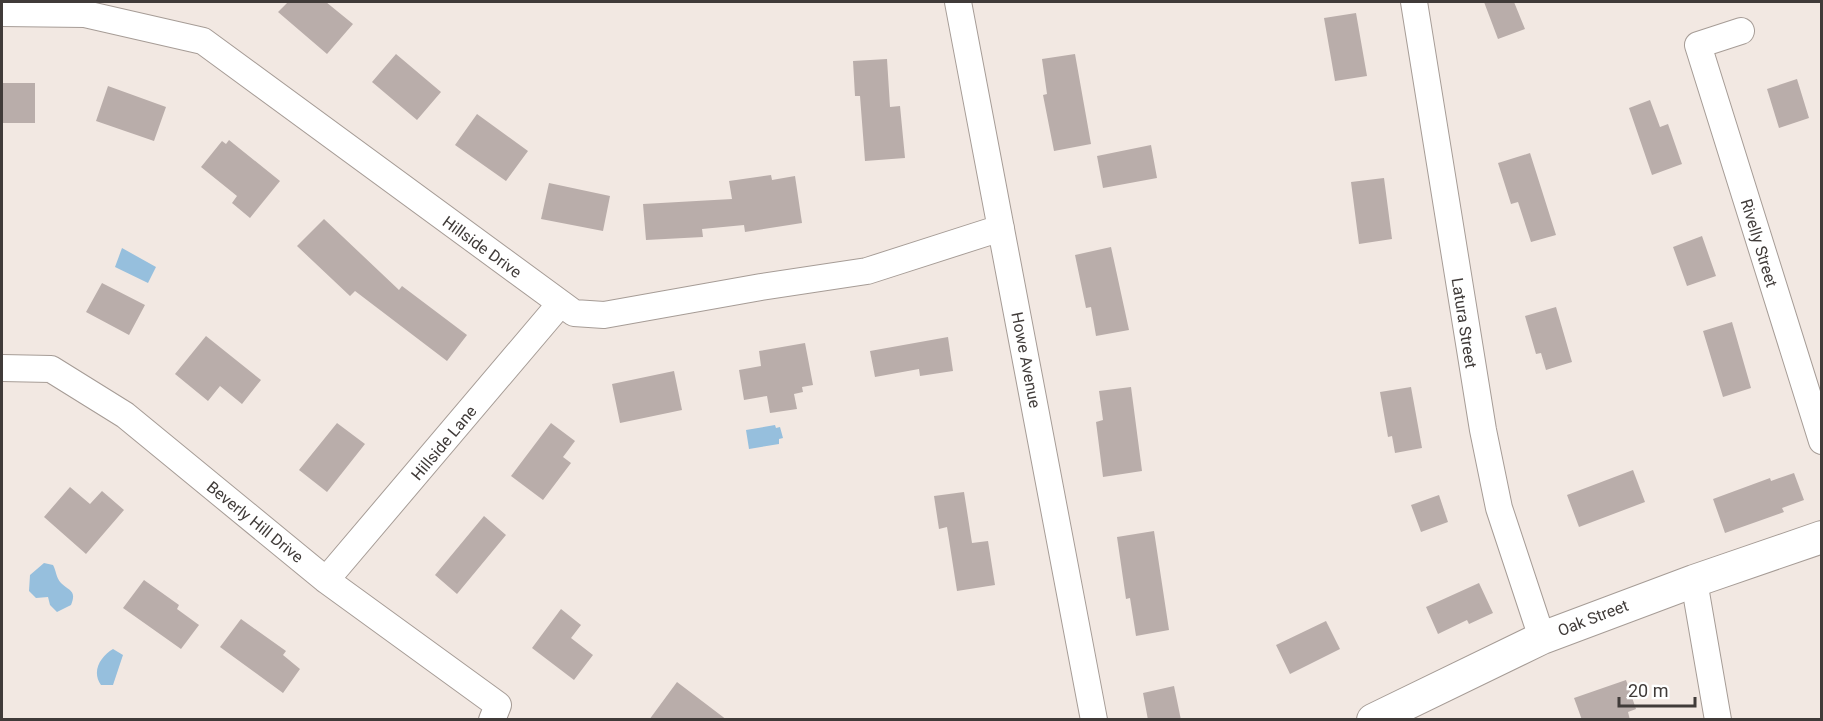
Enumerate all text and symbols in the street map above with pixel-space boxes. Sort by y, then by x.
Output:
street label: Rivelly Street [1737,197,1781,289]
street label: Hillside Drive [439,212,525,282]
street label: Latura Street [1447,276,1481,370]
street label: Howe Avenue [1007,310,1045,410]
street label: Hillside Lane [407,402,481,484]
street label: Beverly Hill Drive [203,477,307,567]
street label: Oak Street [1555,596,1631,640]
scale bar [1619,670,1696,708]
text: 20 m [1628,680,1668,701]

